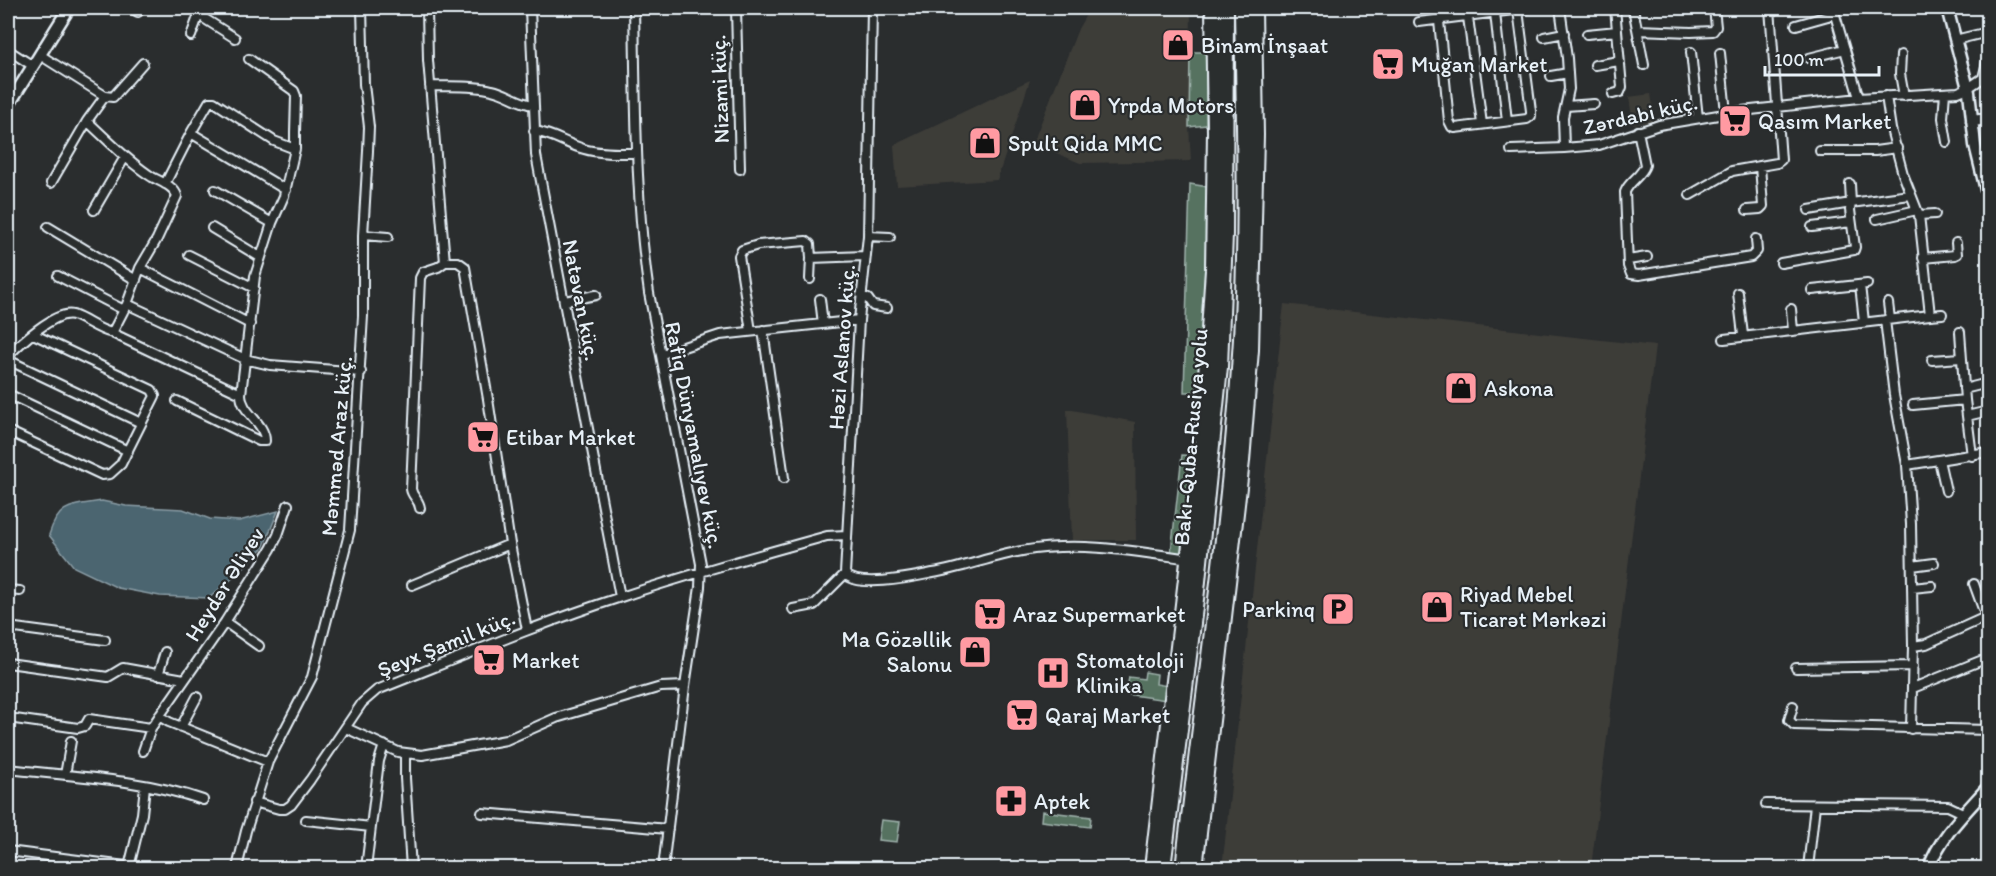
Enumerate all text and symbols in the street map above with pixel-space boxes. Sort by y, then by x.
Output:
shop icon: Binam İnşaat [1160,27,1196,63]
place label: Binam İnşaat [1201,32,1328,59]
street label: Nizami küç. [704,34,735,144]
scale bar [1765,39,1879,77]
supermarket icon: Muğan Market [1370,46,1406,82]
text: 100 m [1774,49,1824,71]
place label: Muğan Market [1411,51,1548,78]
shop icon: Yrpda Motors [1067,87,1103,123]
street label: Zərdabi küç. [1580,88,1700,141]
place label: Yrpda Motors [1108,92,1234,119]
supermarket icon: Qasım Market [1717,103,1753,139]
place label: Qasım Market [1758,108,1891,135]
shop icon: Spult Qida MMC [967,125,1003,161]
place label: Spult Qida MMC [1008,130,1162,157]
street label: Natəvan küç. [557,237,606,363]
street label: Həzi Aslanov küç. [822,263,861,431]
street label: Rafiq Dünyamalıyev küç. [659,319,730,551]
street label: Bakı-Quba-Rusiya yolu [1168,327,1213,547]
street label: Məmməd Araz küç. [315,355,358,537]
shop icon: Askona [1443,370,1479,406]
place label: Askona [1484,375,1554,402]
supermarket icon: Etibar Market [465,419,501,455]
place label: Etibar Market [506,424,635,451]
street label: Heydər Əliyev [179,522,270,646]
place label: Riyad Mebel Ticarət Mərkəzi [1460,581,1607,633]
shop icon: Riyad Mebel Ticarət Mərkəzi [1419,589,1455,625]
parking icon: Parkinq [1320,591,1356,627]
supermarket icon: Araz Supermarket [972,596,1008,632]
place label: Parkinq [1242,596,1315,623]
place label: Araz Supermarket [1013,601,1186,628]
street label: Şeyx Şamil küç. [373,604,519,683]
place label: Ma Gözəllik Salonu [841,626,953,678]
shop icon: Ma Gözəllik Salonu [957,634,993,670]
supermarket icon: Market [471,642,507,678]
place label: Market [512,647,579,674]
place label: Stomatoloji Klinika [1076,647,1184,699]
hospital icon: Stomatoloji Klinika [1035,655,1071,691]
supermarket icon: Qaraj Market [1004,697,1040,733]
place label: Qaraj Market [1045,702,1170,729]
pharmacy icon: Aptek [993,783,1029,819]
place label: Aptek [1034,788,1090,815]

